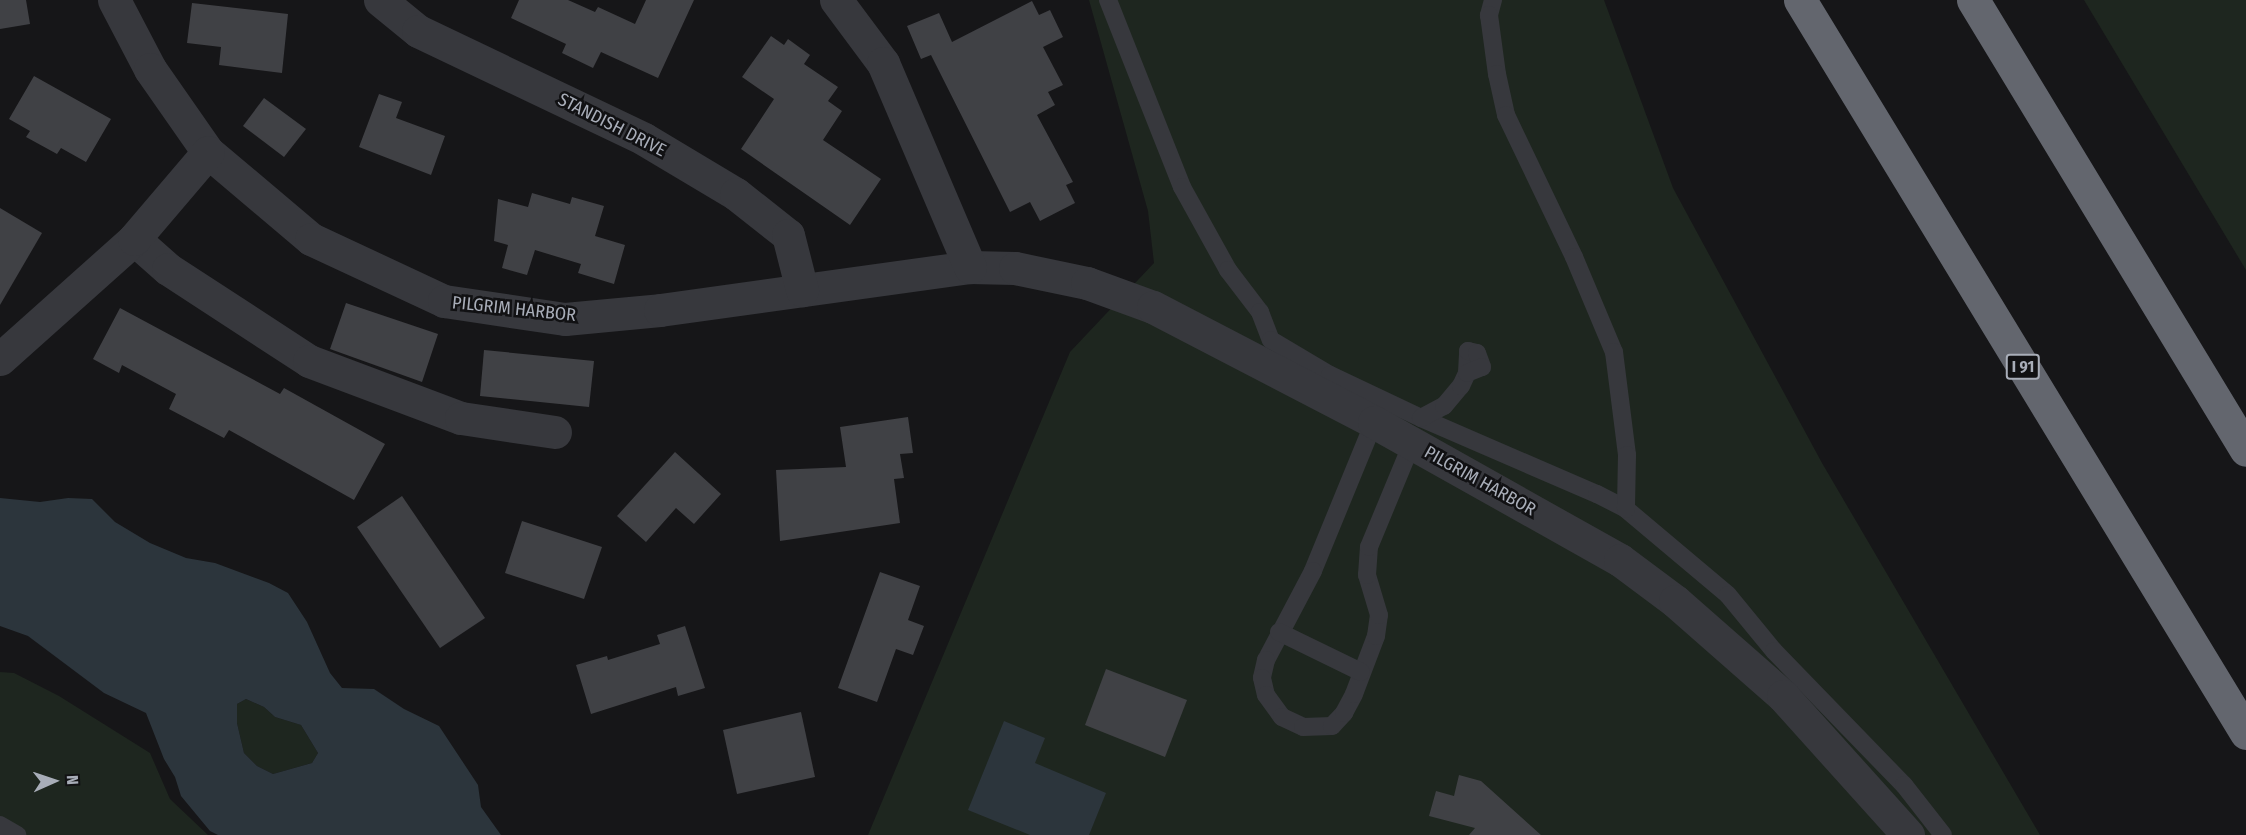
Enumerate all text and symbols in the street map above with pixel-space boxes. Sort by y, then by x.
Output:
street label: STANDISH DRIVE [554,89,670,161]
street label: PILGRIM HARBOR [451,292,577,326]
road number: I 91 [2005,354,2041,380]
street label: PILGRIM HARBOR [1420,441,1540,521]
north arrow [24,751,84,811]
text: N [63,775,82,785]

